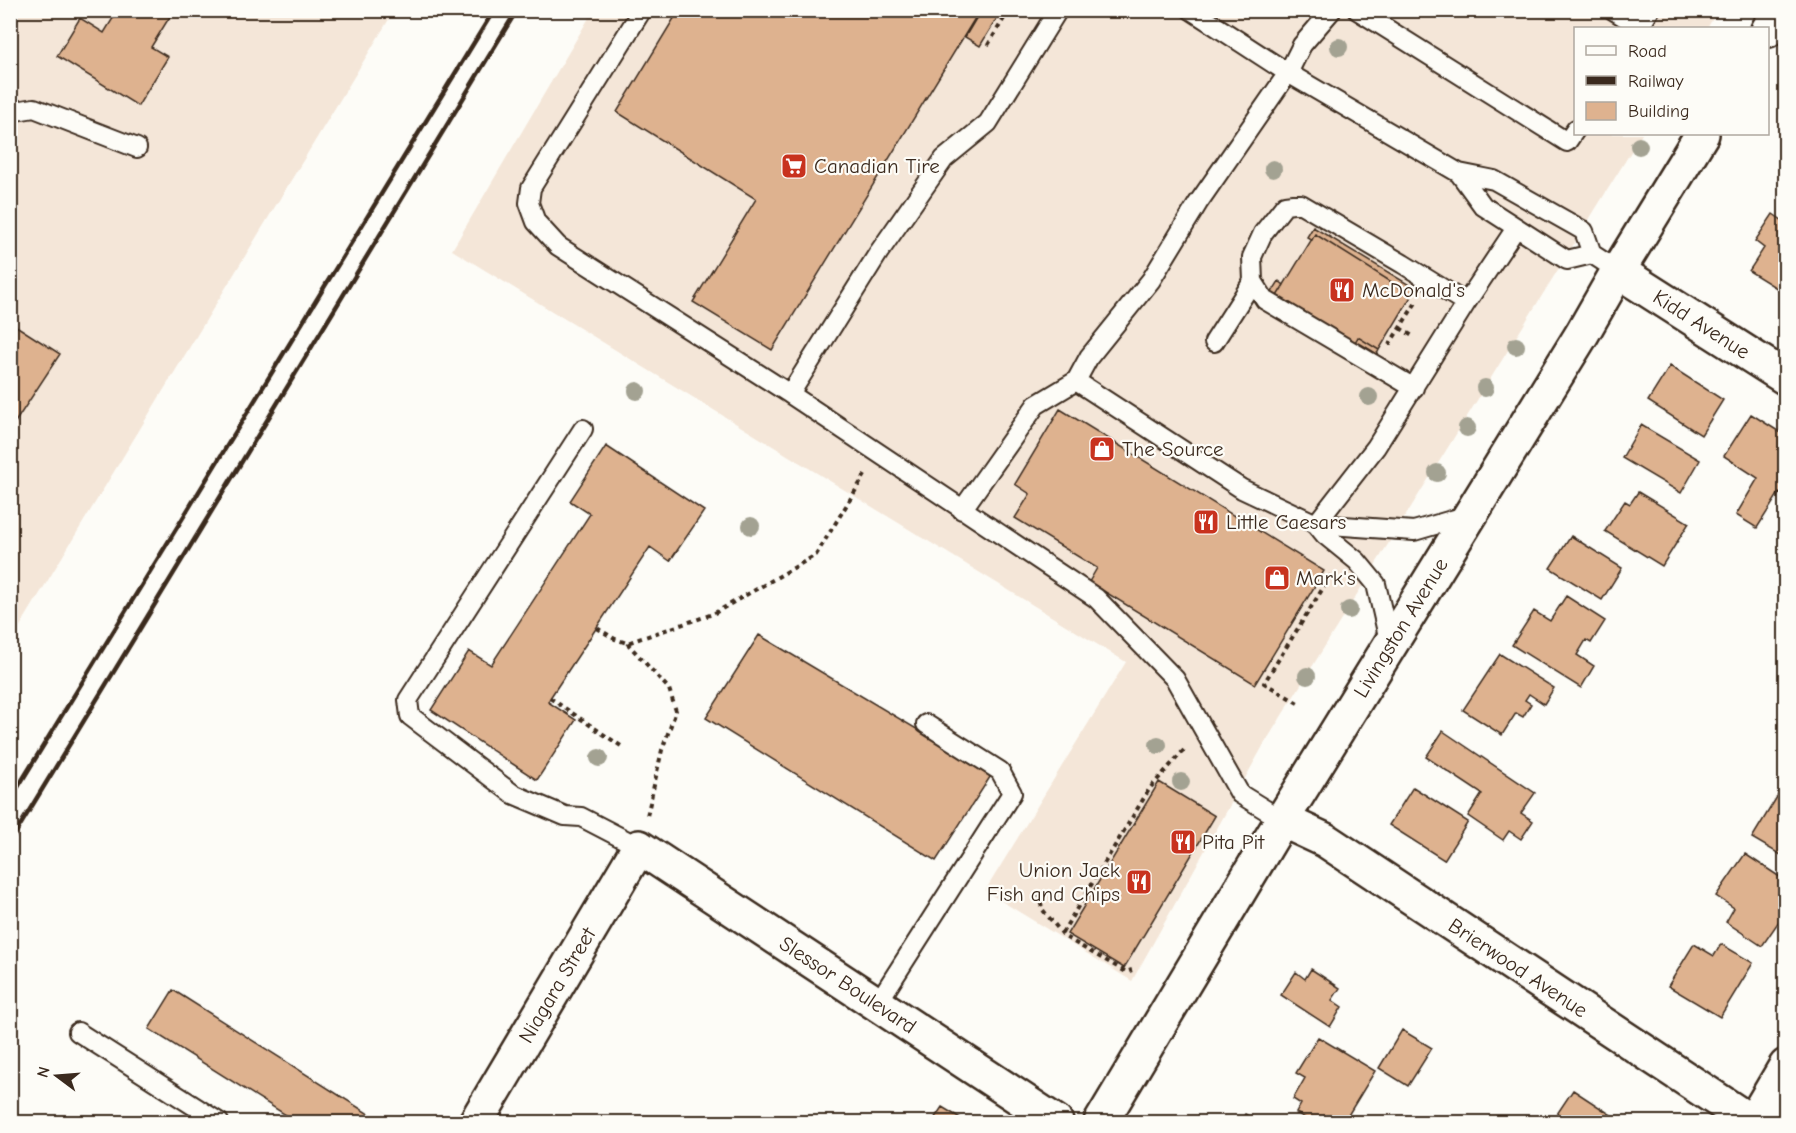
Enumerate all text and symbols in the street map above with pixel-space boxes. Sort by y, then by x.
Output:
legend [1574,27,1769,135]
text: Road [1628,41,1667,62]
text: Railway [1628,71,1685,92]
text: Building [1628,101,1690,122]
supermarket icon: Canadian Tire [779,151,809,181]
place label: Canadian Tire [814,154,940,178]
restaurant icon: McDonald's [1327,275,1357,305]
place label: McDonald's [1362,278,1465,302]
street label: Kidd Avenue [1649,285,1754,364]
shop icon: The Source [1087,434,1117,464]
place label: The Source [1122,437,1224,461]
restaurant icon: Little Caesars [1191,507,1221,537]
place label: Little Caesars [1226,510,1346,534]
street label: Livingston Avenue [1349,554,1453,702]
shop icon: Mark's [1262,563,1292,593]
place label: Mark's [1296,566,1356,590]
restaurant icon: Pita Pit [1168,827,1198,857]
place label: Pita Pit [1202,830,1265,854]
place label: Union Jack Fish and Chips [987,858,1120,906]
restaurant icon: Union Jack Fish and Chips [1124,867,1154,897]
street label: Brierwood Avenue [1444,913,1592,1022]
street label: Niagara Street [514,922,601,1047]
street label: Slessor Boulevard [775,931,921,1039]
north arrow [27,1046,87,1106]
text: N [33,1065,54,1080]

